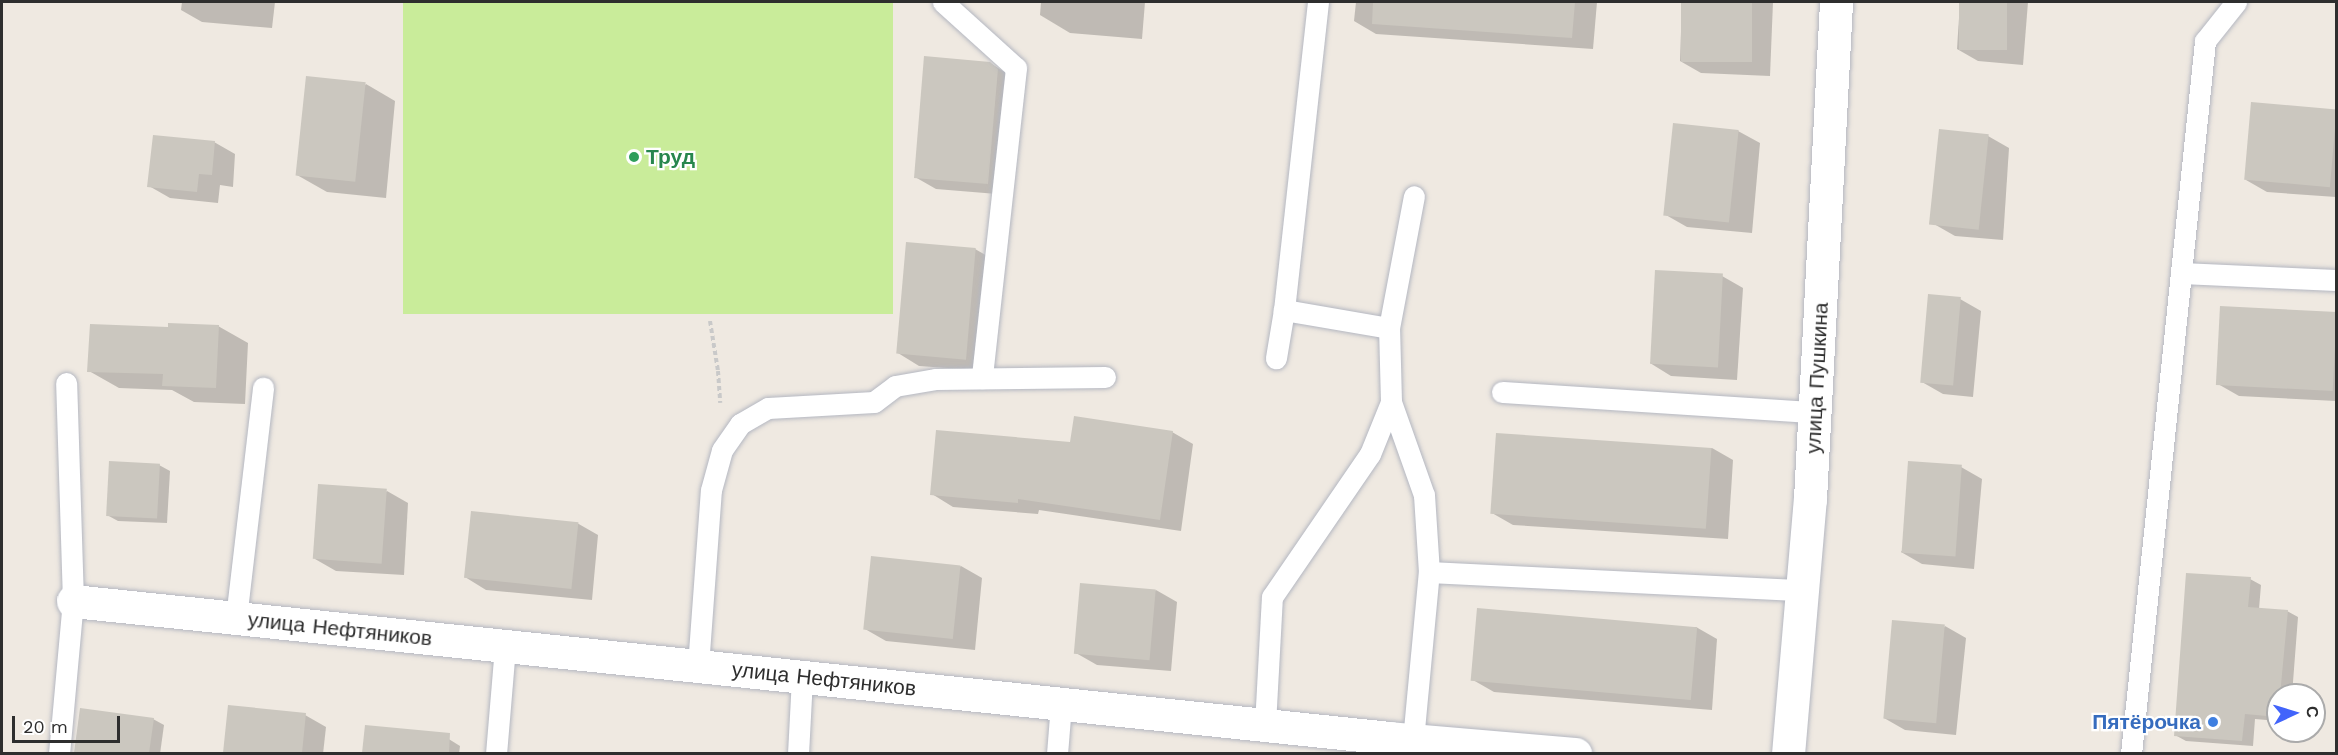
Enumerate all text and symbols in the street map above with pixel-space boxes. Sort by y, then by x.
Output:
place label: Труд [646,144,695,170]
marker: Труд [627,150,641,164]
street label: улица Пушкина [1800,302,1834,454]
street label: улица Нефтяников [247,607,433,651]
street label: улица Нефтяников [731,657,917,701]
north arrow [2266,683,2326,743]
scale bar [15,704,123,742]
text: С [2303,705,2322,718]
place label: Пятёрочка [2092,709,2201,735]
marker: Пятёрочка [2206,715,2220,729]
text: 20 m [23,716,68,737]

